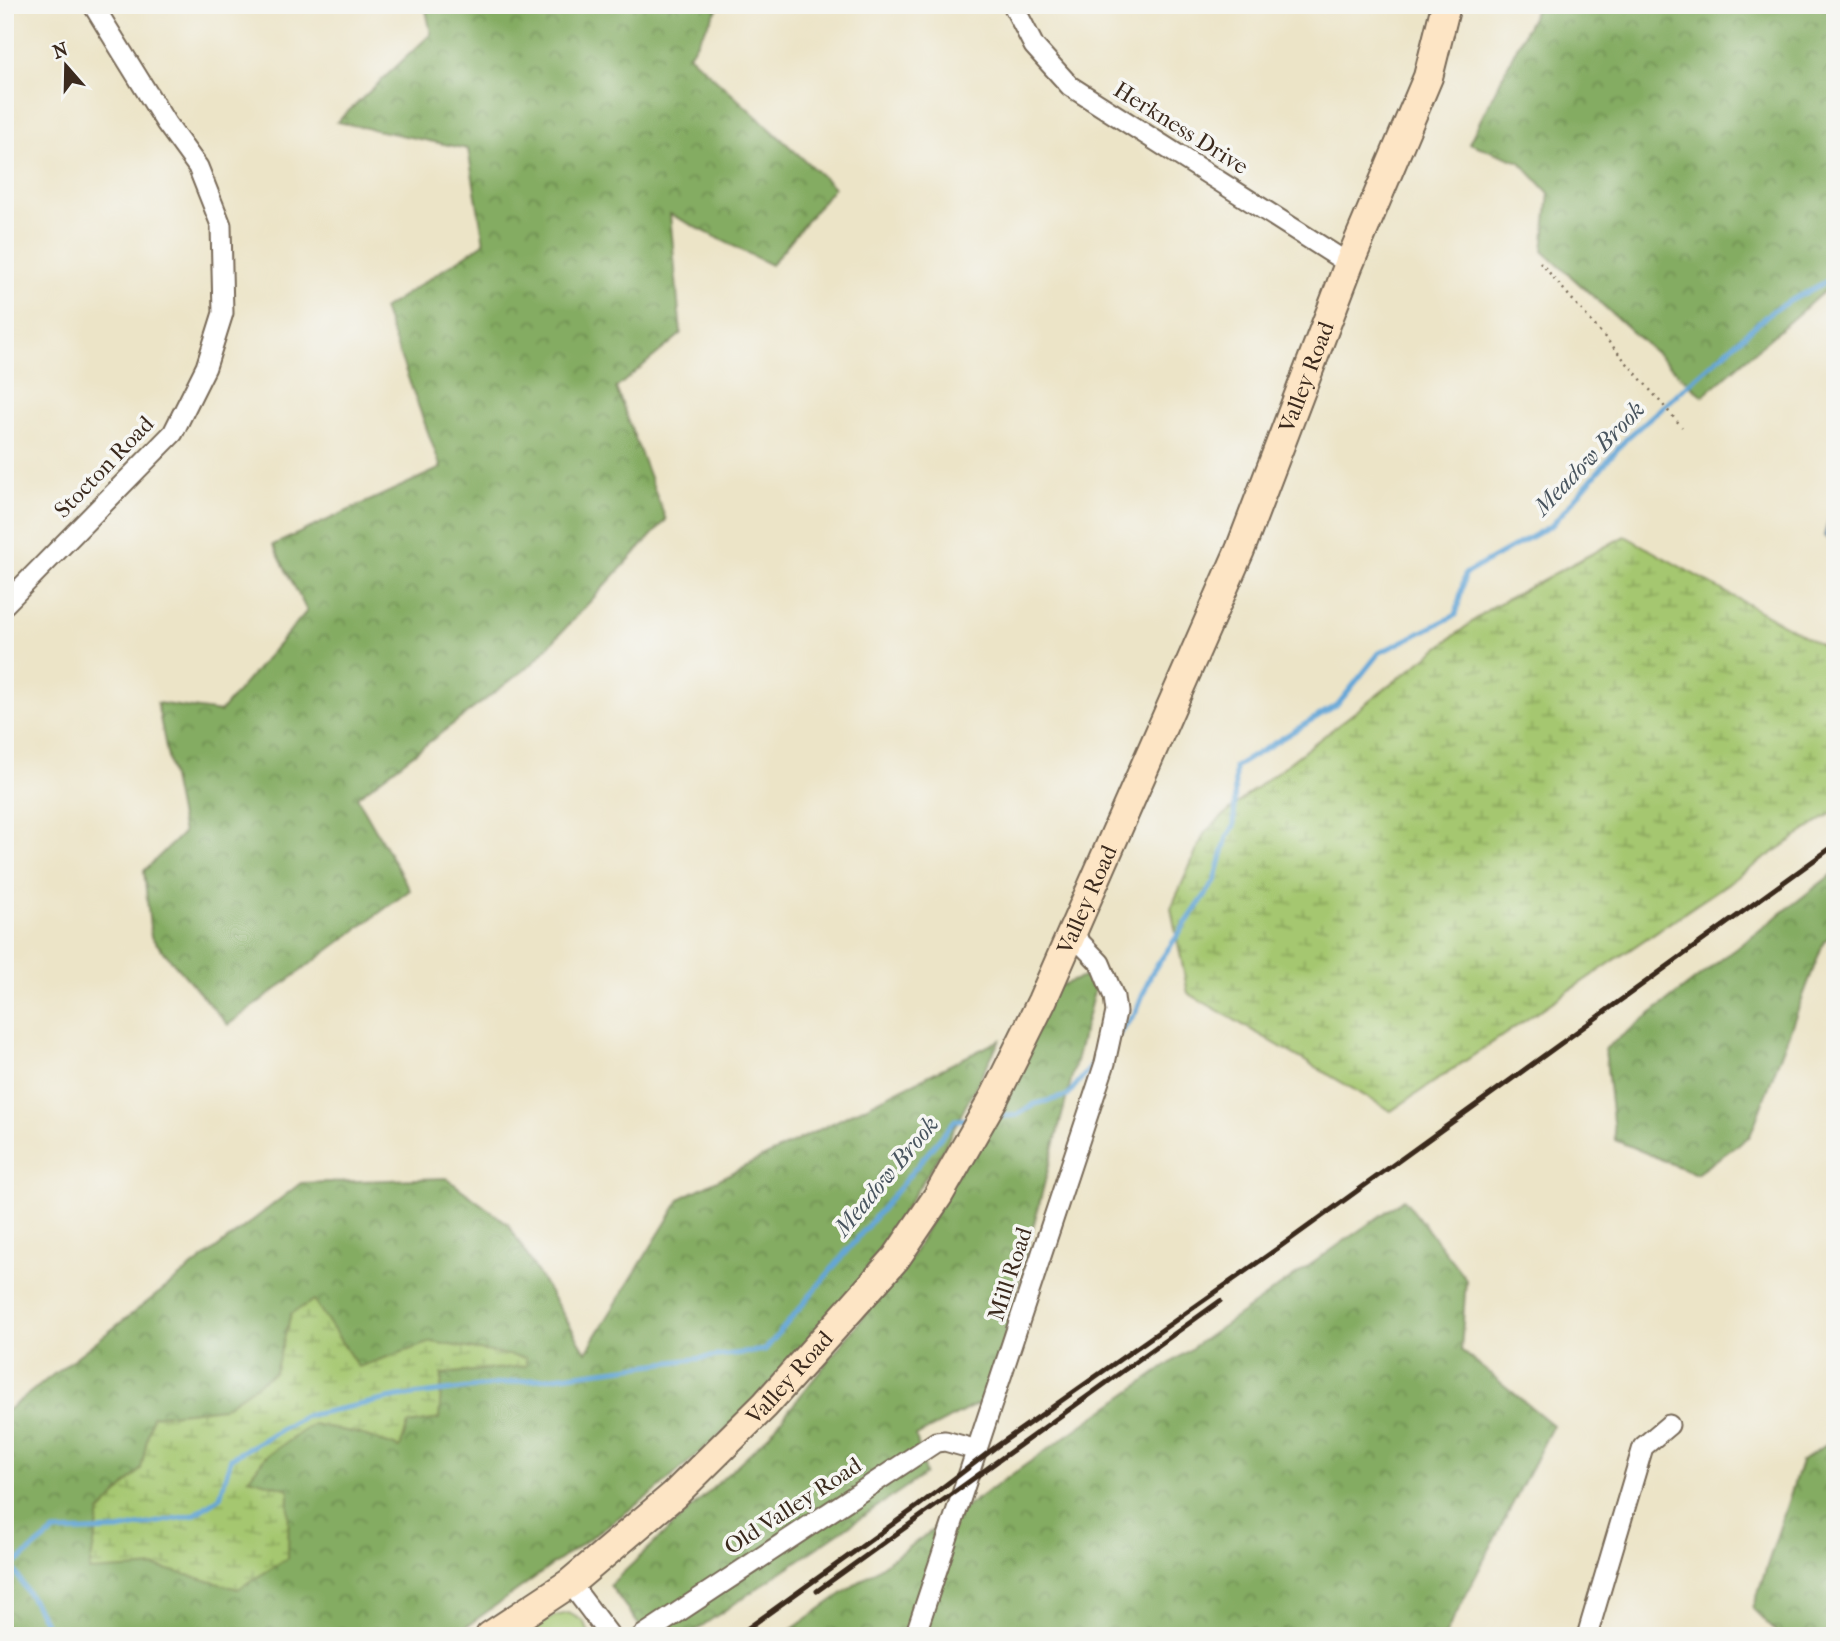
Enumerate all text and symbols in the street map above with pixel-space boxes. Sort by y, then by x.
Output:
north arrow [32,32,102,102]
text: N [50,38,72,64]
street label: Herkness Drive [1109,76,1253,180]
street label: Valley Road [1272,317,1339,437]
water label: Meadow Brook [1526,395,1650,522]
street label: Stocton Road [49,410,160,524]
street label: Valley Road [1050,840,1122,959]
water label: Meadow Brook [827,1110,944,1243]
street label: Mill Road [982,1223,1038,1324]
street label: Valley Road [740,1325,839,1430]
street label: Old Valley Road [719,1451,867,1560]

